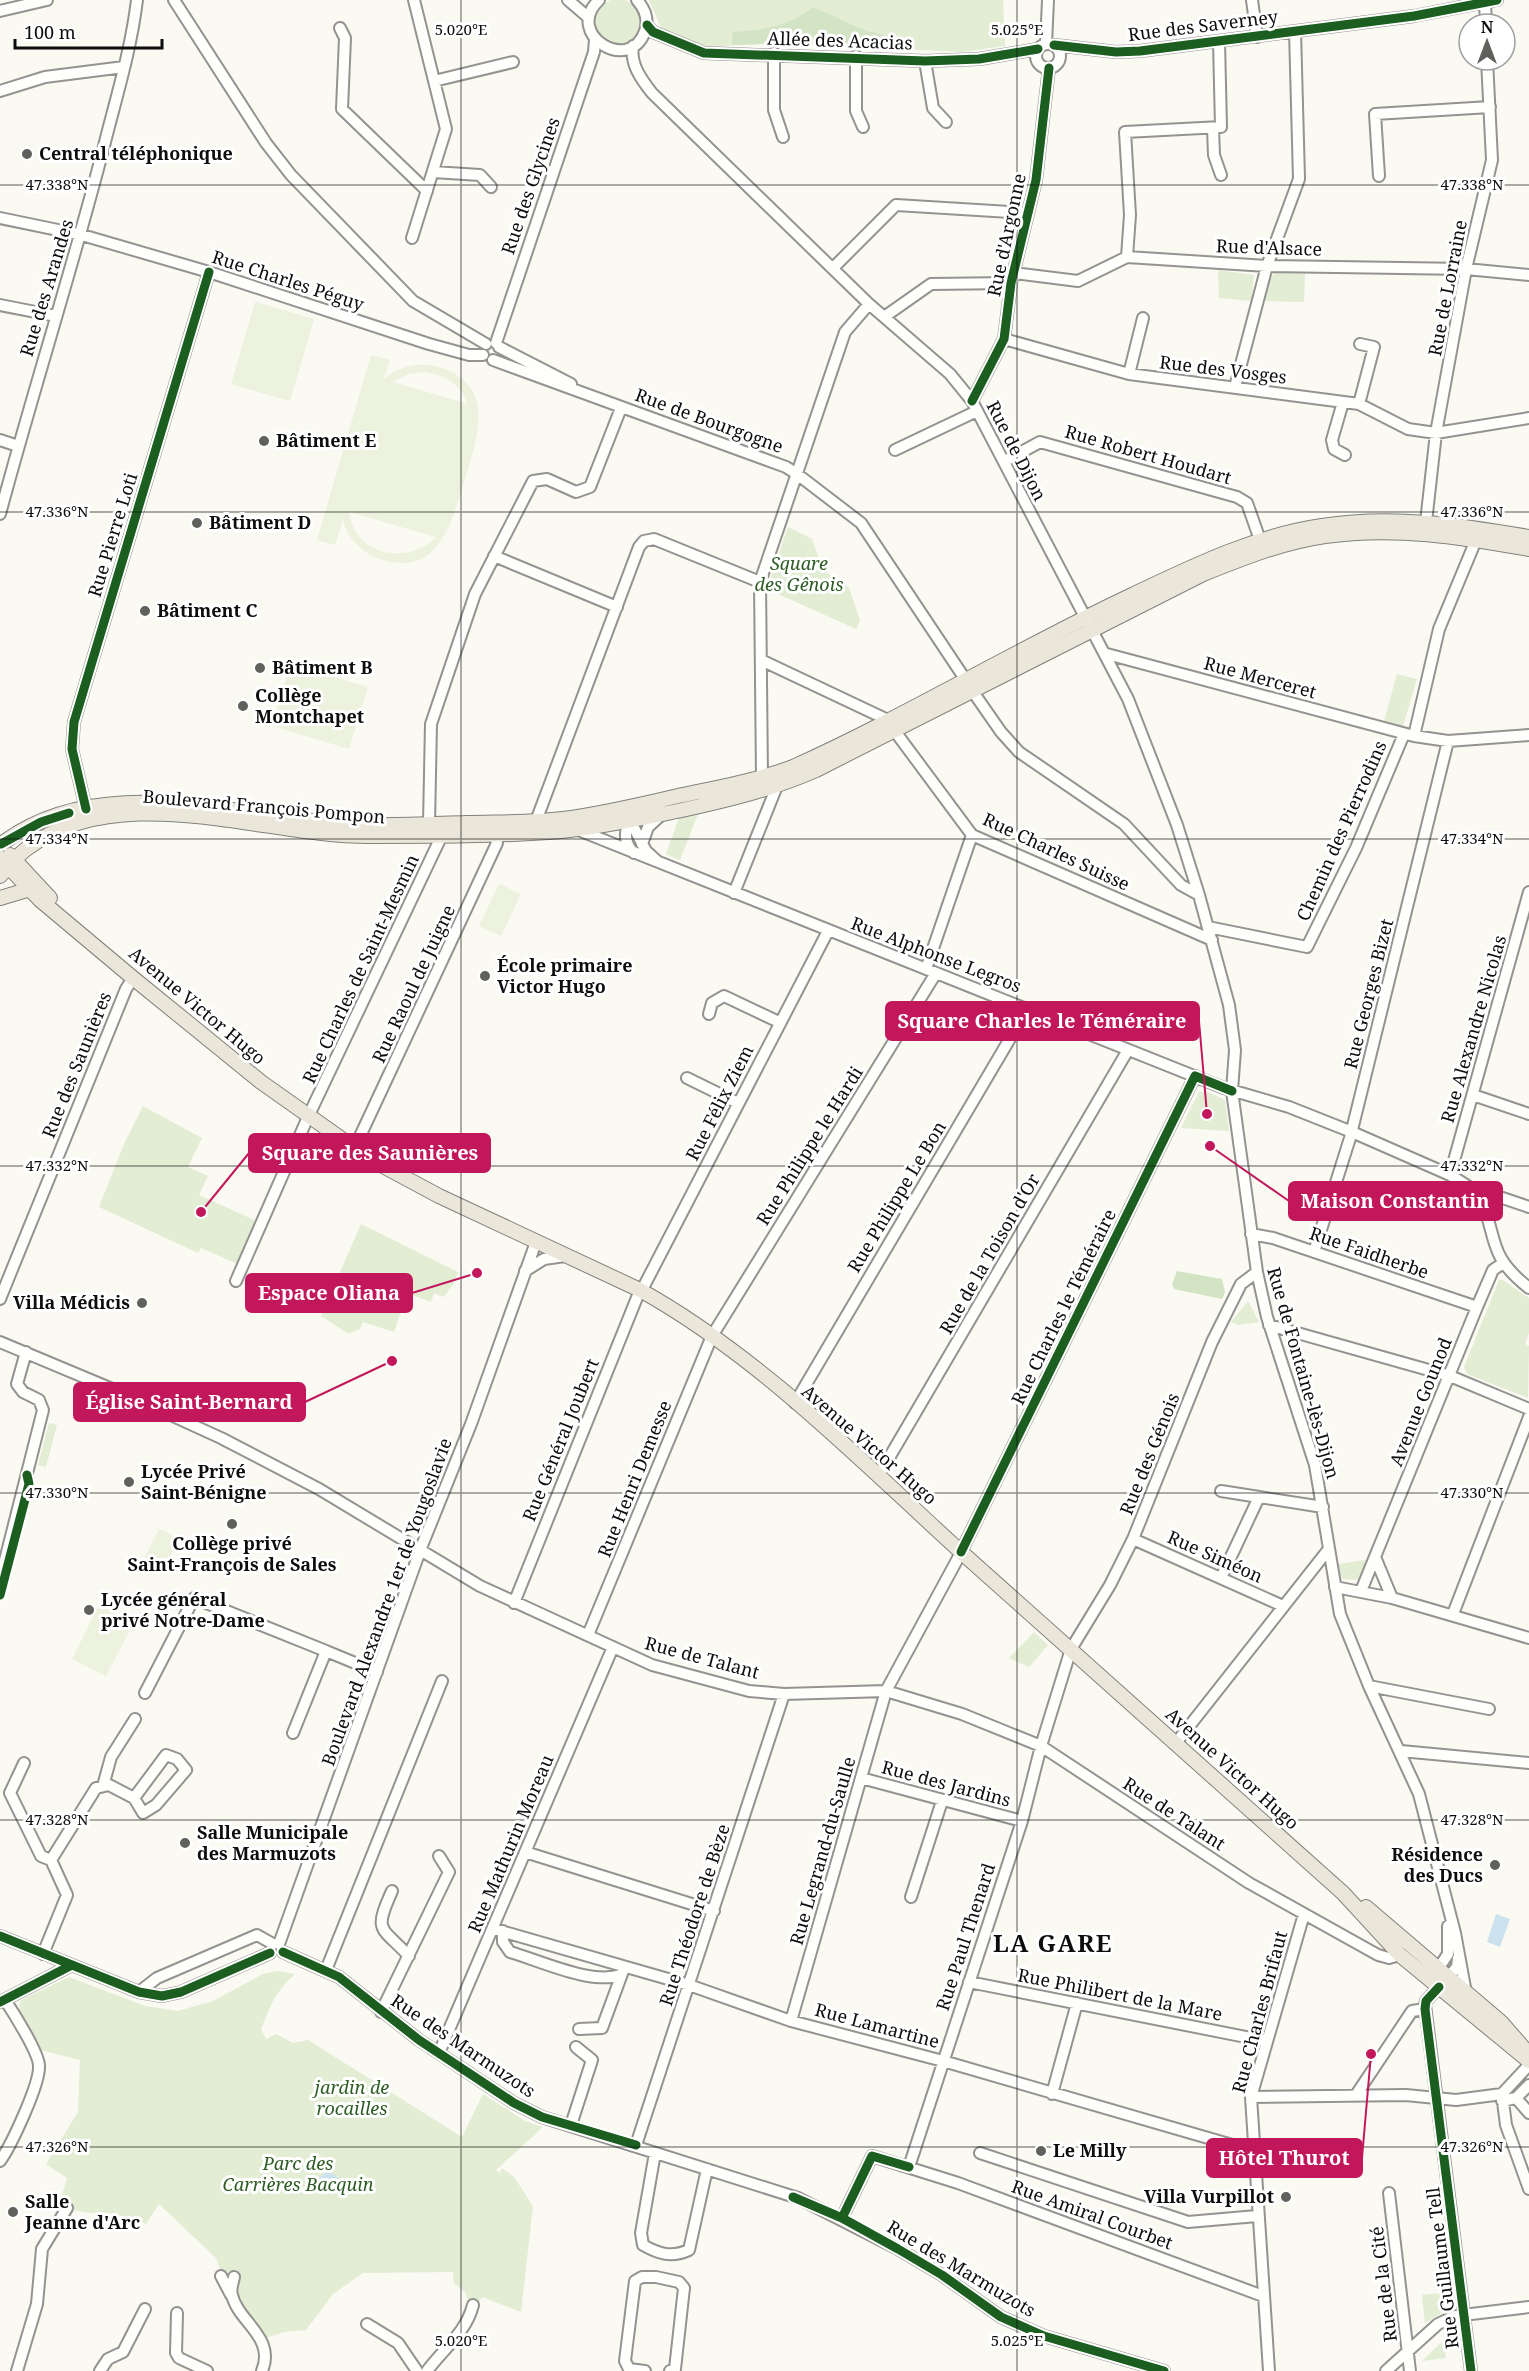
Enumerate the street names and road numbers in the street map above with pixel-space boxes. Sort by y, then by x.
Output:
street label: Rue des Saverney [1127,4,1280,46]
street label: Allée des Acacias [767,25,913,55]
street label: Rue des Glycines [495,114,565,257]
street label: Rue d'Argonne [981,171,1031,299]
street label: Rue des Arandes [14,216,78,359]
street label: Rue de Lorraine [1422,218,1472,358]
street label: Rue d'Alsace [1216,233,1322,261]
street label: Rue Charles Péguy [209,244,368,316]
street label: Rue des Vosges [1158,349,1288,389]
street label: Rue de Bourgogne [632,382,787,458]
street label: Rue de Dijon [981,396,1053,505]
street label: Rue Robert Houdart [1062,419,1234,489]
street label: Rue Pierre Loti [82,469,142,600]
street label: Rue Merceret [1201,650,1319,704]
street label: Chemin des Pierrodins [1291,737,1392,924]
street label: Boulevard François Pompon [142,783,387,829]
street label: Rue Charles Suisse [979,807,1134,896]
street label: Rue Charles de Saint-Mesmin [296,850,424,1087]
street label: Rue Raoul de Juigne [366,901,460,1066]
street label: Rue Alphonse Legros [848,911,1025,998]
street label: Rue Georges Bizet [1338,916,1398,1071]
street label: Rue Alexandre Nicolas [1435,932,1511,1125]
street label: Avenue Victor Hugo [124,941,271,1070]
street label: Rue des Saunières [36,988,116,1141]
street label: Rue Félix Ziem [680,1041,759,1164]
street label: Rue Philippe le Hardi [751,1061,868,1229]
street label: Rue Philippe Le Bon [841,1116,951,1277]
street label: Rue de la Toison d'Or [933,1169,1045,1338]
street label: Rue Charles le Téméraire [1005,1205,1121,1408]
street label: Rue Faidherbe [1307,1220,1432,1284]
street label: Rue de Fontaine-lès-Dijon [1262,1264,1346,1482]
street label: Avenue Gounod [1383,1334,1457,1470]
street label: Rue Général Joubert [516,1355,604,1525]
street label: Avenue Victor Hugo [797,1379,942,1510]
street label: Rue des Génois [1114,1389,1184,1518]
street label: Rue Henri Demesse [592,1397,677,1561]
street label: Boulevard Alexandre 1er de Yougoslavie [315,1434,457,1769]
street label: Rue Siméon [1164,1524,1267,1588]
street label: Rue de Talant [643,1630,762,1684]
street label: Avenue Victor Hugo [1161,1702,1304,1835]
street label: Rue Mathurin Moreau [462,1750,559,1936]
street label: Rue Legrand-du-Saulle [784,1754,860,1948]
street label: Rue des Jardins [879,1754,1013,1812]
street label: Rue de Talant [1119,1771,1230,1855]
street label: Rue Théodore de Bèze [653,1821,735,2009]
street label: Rue Paul Thenard [930,1860,1000,2013]
street label: Rue Charles Brifaut [1226,1928,1292,2096]
street label: Rue Philibert de la Mare [1016,1962,1225,2026]
street label: Rue des Marmuzots [387,1988,540,2102]
street label: Rue Lamartine [812,1997,942,2053]
street label: Rue Amiral Courbet [1008,2174,1176,2254]
street label: Rue Guillaume Tell [1420,2186,1464,2350]
street label: Rue des Marmuzots [883,2214,1040,2322]
street label: Rue de la Cité [1364,2225,1402,2343]

